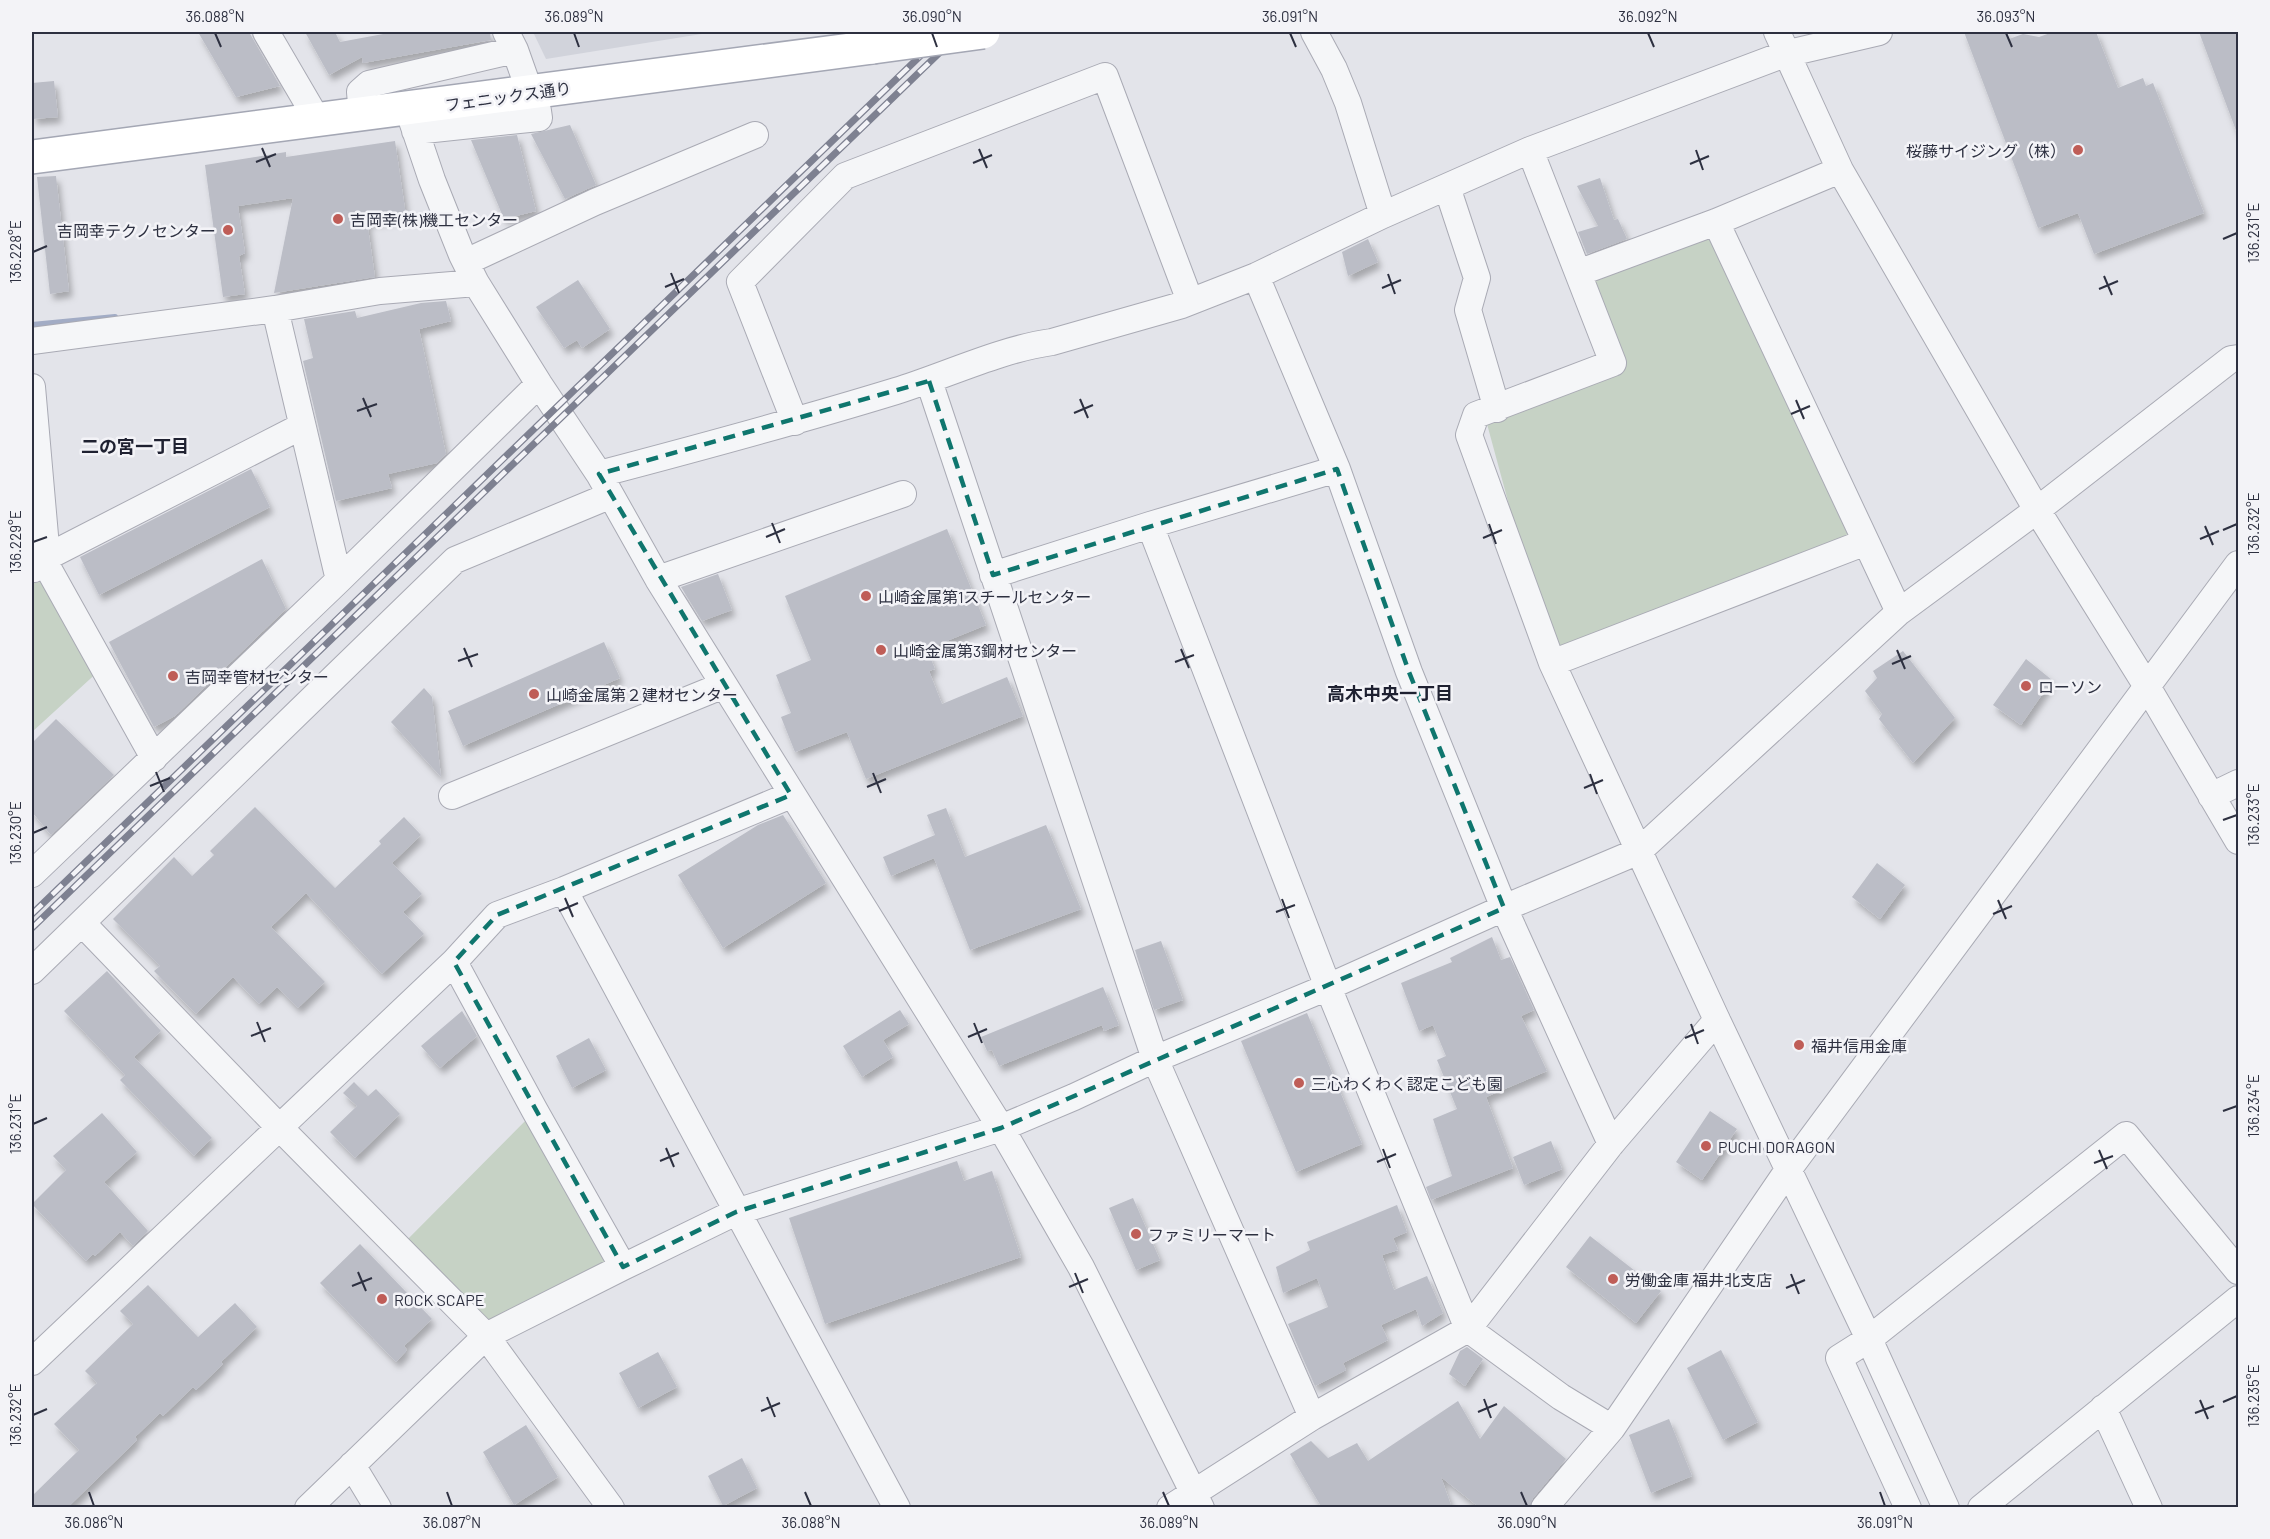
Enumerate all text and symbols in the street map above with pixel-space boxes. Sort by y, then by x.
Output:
text: 36.088°N [185,7,245,25]
text: 36.089°N [544,7,604,25]
text: 36.090°N [902,7,962,25]
text: 36.091°N [1262,7,1318,25]
text: 36.092°N [1618,7,1678,25]
text: 36.093°N [1977,7,2035,25]
street label: フェニックス通り [444,78,572,114]
place label: 桜藤サイジング（株） [1906,141,2066,160]
marker: 桜藤サイジング（株） [2071,143,2085,157]
text: 136.231°E [2244,203,2262,263]
place label: 吉岡幸(株)機工センター [350,210,518,229]
marker: 吉岡幸(株)機工センター [331,212,345,226]
text: 136.228°E [6,220,24,284]
place label: 吉岡幸テクノセンター [57,221,216,240]
marker: 吉岡幸テクノセンター [221,223,235,237]
district label: 二の宮一丁目 [81,435,189,457]
text: 136.232°E [2244,492,2262,556]
text: 136.229°E [6,510,24,574]
place label: 山崎金属第1スチールセンター [878,587,1092,606]
marker: 山崎金属第1スチールセンター [859,589,873,603]
place label: 山崎金属第3鋼材センター [893,641,1077,660]
marker: 山崎金属第3鋼材センター [874,643,888,657]
place label: 吉岡幸管材センター [185,667,329,686]
marker: 吉岡幸管材センター [166,669,180,683]
place label: ローソン [2038,677,2102,696]
marker: ローソン [2019,679,2033,693]
district label: 高木中央一丁目 [1327,682,1453,704]
place label: 山崎金属第２建材センター [546,685,738,704]
marker: 山崎金属第２建材センター [527,687,541,701]
text: 136.233°E [2244,783,2262,847]
text: 136.230°E [6,801,24,865]
place label: 福井信用金庫 [1811,1036,1907,1055]
marker: 福井信用金庫 [1792,1038,1806,1052]
place label: 三心わくわく認定こども園 [1311,1074,1503,1093]
text: 136.234°E [2244,1074,2262,1138]
marker: 三心わくわく認定こども園 [1292,1076,1306,1090]
text: 136.231°E [6,1094,24,1154]
place label: PUCHI DORAGON [1718,1137,1835,1156]
marker: PUCHI DORAGON [1699,1139,1713,1153]
place label: ファミリーマート [1148,1225,1276,1244]
marker: ファミリーマート [1129,1227,1143,1241]
place label: 労働金庫 福井北支店 [1625,1270,1772,1289]
marker: 労働金庫 福井北支店 [1606,1272,1620,1286]
place label: ROCK SCAPE [394,1290,484,1309]
marker: ROCK SCAPE [375,1292,389,1306]
text: 136.235°E [2244,1364,2262,1428]
text: 136.232°E [6,1383,24,1447]
text: 36.086°N [65,1513,123,1531]
text: 36.087°N [423,1513,481,1531]
text: 36.088°N [781,1513,841,1531]
text: 36.089°N [1139,1513,1199,1531]
text: 36.090°N [1497,1513,1557,1531]
text: 36.091°N [1857,1513,1913,1531]

